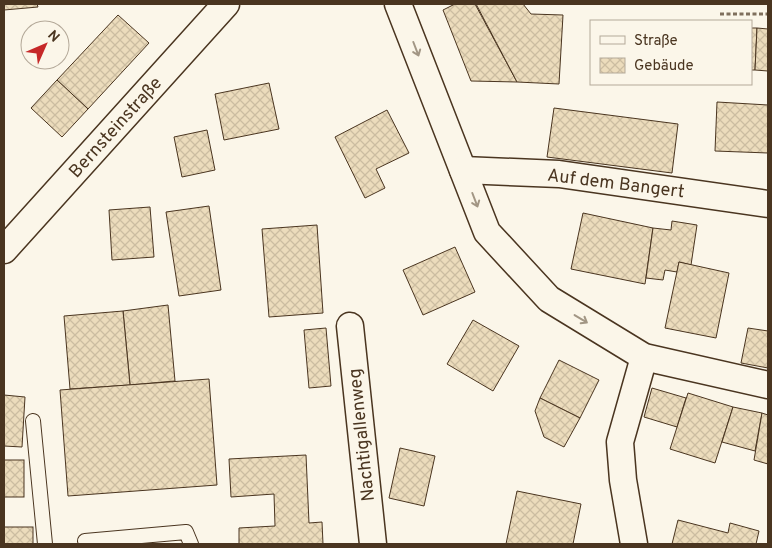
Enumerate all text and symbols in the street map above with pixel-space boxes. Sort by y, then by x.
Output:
north arrow [20,20,70,70]
legend [590,20,752,85]
text: N [44,27,63,46]
text: Straße [634,32,678,51]
one-way arrow [412,41,421,56]
text: Gebäude [634,57,694,76]
street label: Bernsteinstraße [65,73,168,183]
street label: Auf dem Bangert [546,165,686,204]
one-way arrow [471,192,480,208]
one-way arrow [573,314,587,324]
street label: Nachtigallenweg [344,367,381,502]

